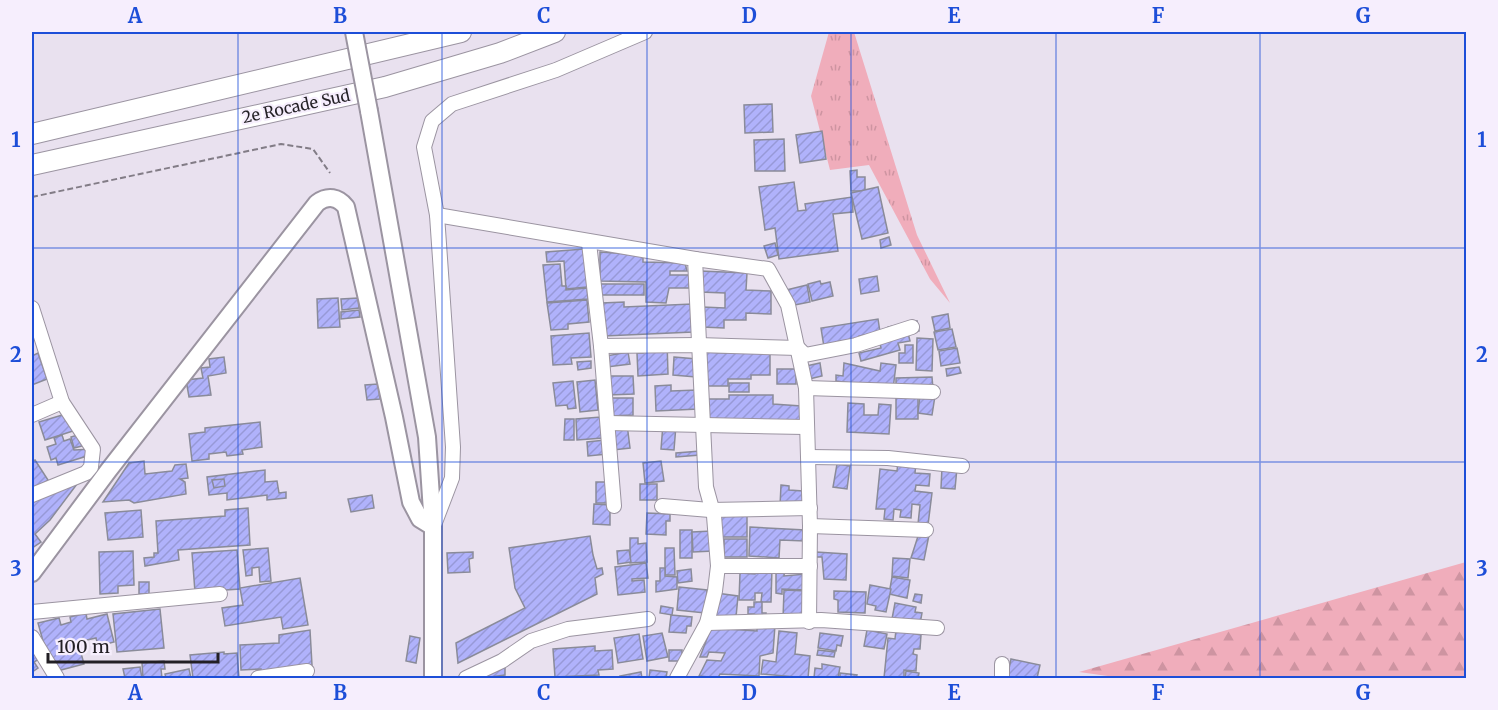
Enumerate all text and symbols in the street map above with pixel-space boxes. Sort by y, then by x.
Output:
text: A [127,3,143,28]
text: B [333,3,347,28]
text: C [537,3,551,28]
text: D [741,3,757,28]
text: E [947,3,961,28]
text: F [1152,3,1165,28]
text: G [1356,3,1371,28]
street label: 2e Rocade Sud [240,85,352,127]
text: 1 [11,127,21,152]
text: 1 [1477,127,1487,152]
text: 2 [10,342,22,367]
text: 2 [1476,342,1488,367]
text: 3 [10,556,22,581]
text: 3 [1476,556,1488,581]
scale bar [48,626,218,664]
text: 100 m [57,635,110,658]
text: A [127,680,143,705]
text: B [333,680,347,705]
text: C [537,680,551,705]
text: D [741,680,757,705]
text: E [947,680,961,705]
text: F [1152,680,1165,705]
text: G [1356,680,1371,705]

